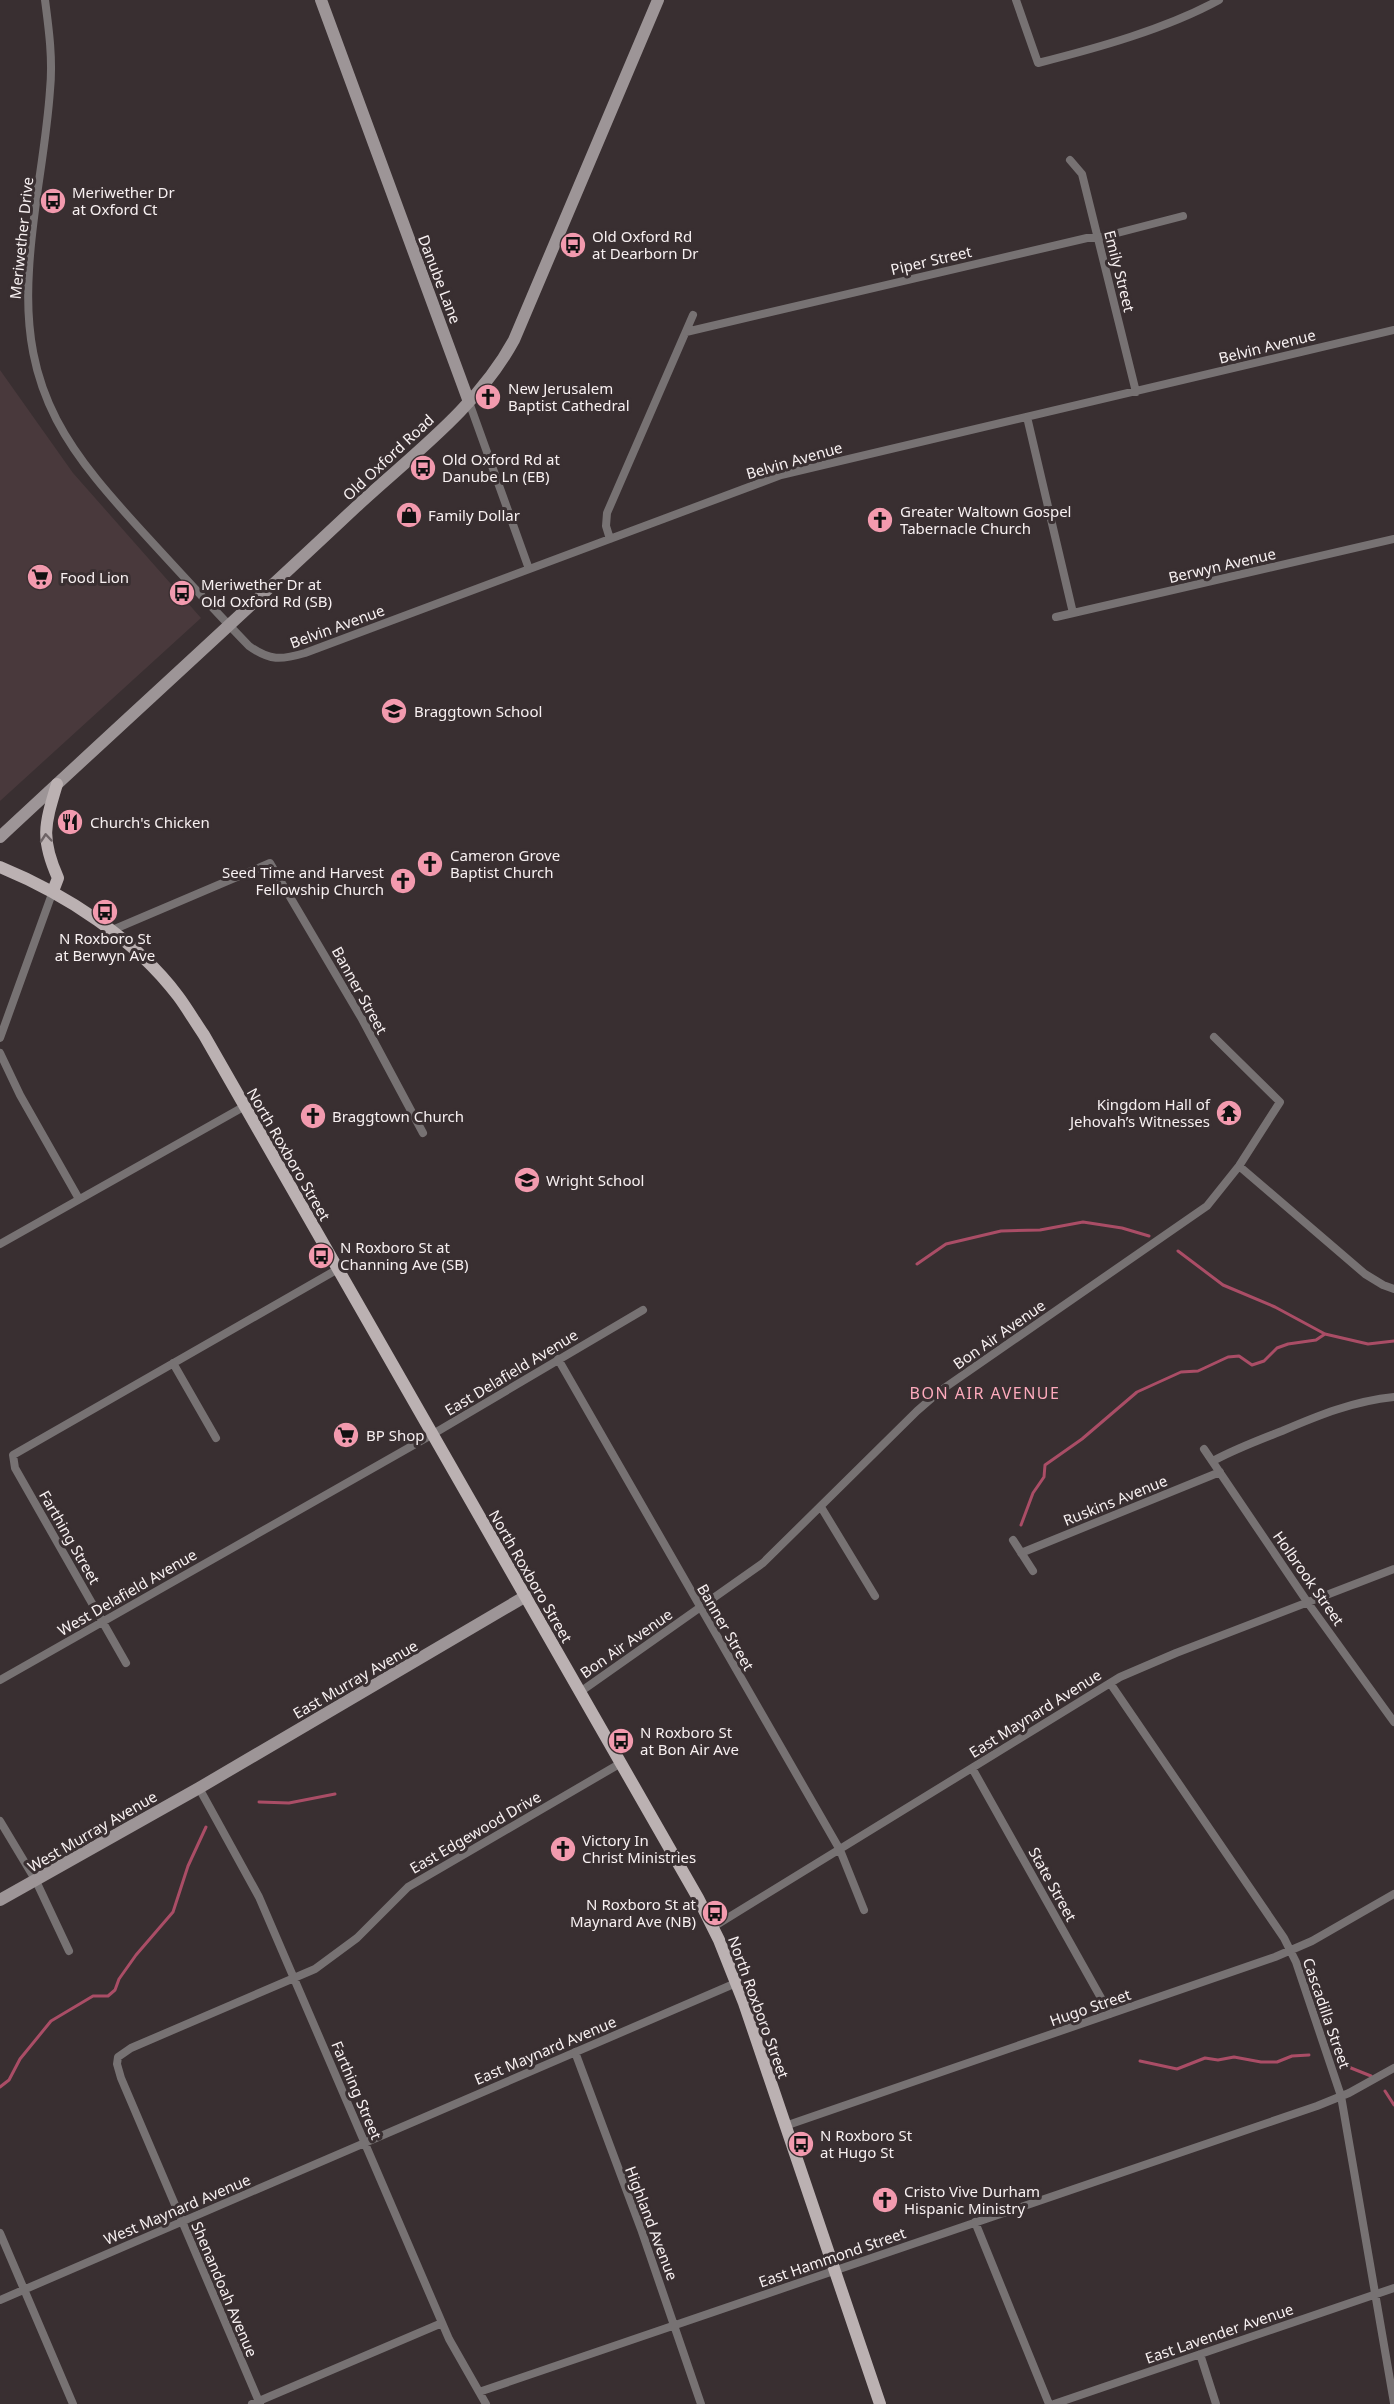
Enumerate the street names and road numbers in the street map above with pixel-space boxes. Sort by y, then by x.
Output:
street label: Meriwether Drive [5,176,37,300]
street label: Emily Street [1100,228,1140,315]
street label: Danube Lane [414,232,466,326]
street label: Piper Street [889,241,974,279]
street label: Belvin Avenue [1216,324,1318,368]
street label: Old Oxford Road [338,410,438,504]
street label: Belvin Avenue [743,437,845,483]
street label: Berwyn Avenue [1166,543,1278,587]
street label: Belvin Avenue [287,600,387,652]
street label: Banner Street [328,943,393,1038]
street label: North Roxboro Street [243,1084,336,1225]
street label: Bon Air Avenue [949,1295,1049,1373]
street label: East Delafield Avenue [441,1324,581,1420]
street label: Ruskins Avenue [1060,1470,1170,1530]
street label: Farthing Street [35,1486,105,1588]
street label: North Roxboro Street [485,1506,578,1647]
street label: Holbrook Street [1269,1527,1349,1630]
street label: West Delafield Avenue [54,1544,200,1640]
street label: Banner Street [693,1580,759,1675]
street label: Bon Air Avenue [576,1604,676,1682]
street label: East Murray Avenue [289,1635,421,1723]
street label: East Maynard Avenue [965,1664,1105,1762]
street label: West Murray Avenue [24,1786,160,1876]
street label: East Edgewood Drive [406,1786,544,1878]
street label: State Street [1024,1843,1082,1925]
street label: North Roxboro Street [724,1933,794,2082]
street label: Cascadilla Street [1299,1955,1355,2072]
street label: Hugo Street [1047,1984,1134,2030]
street label: East Maynard Avenue [471,2011,619,2089]
street label: Farthing Street [327,2038,387,2143]
street label: Highland Avenue [621,2163,683,2283]
street label: West Maynard Avenue [101,2169,253,2249]
street label: Shenandoah Avenue [187,2218,263,2360]
street label: East Hammond Street [756,2222,909,2292]
street label: East Lavender Avenue [1142,2298,1296,2368]

